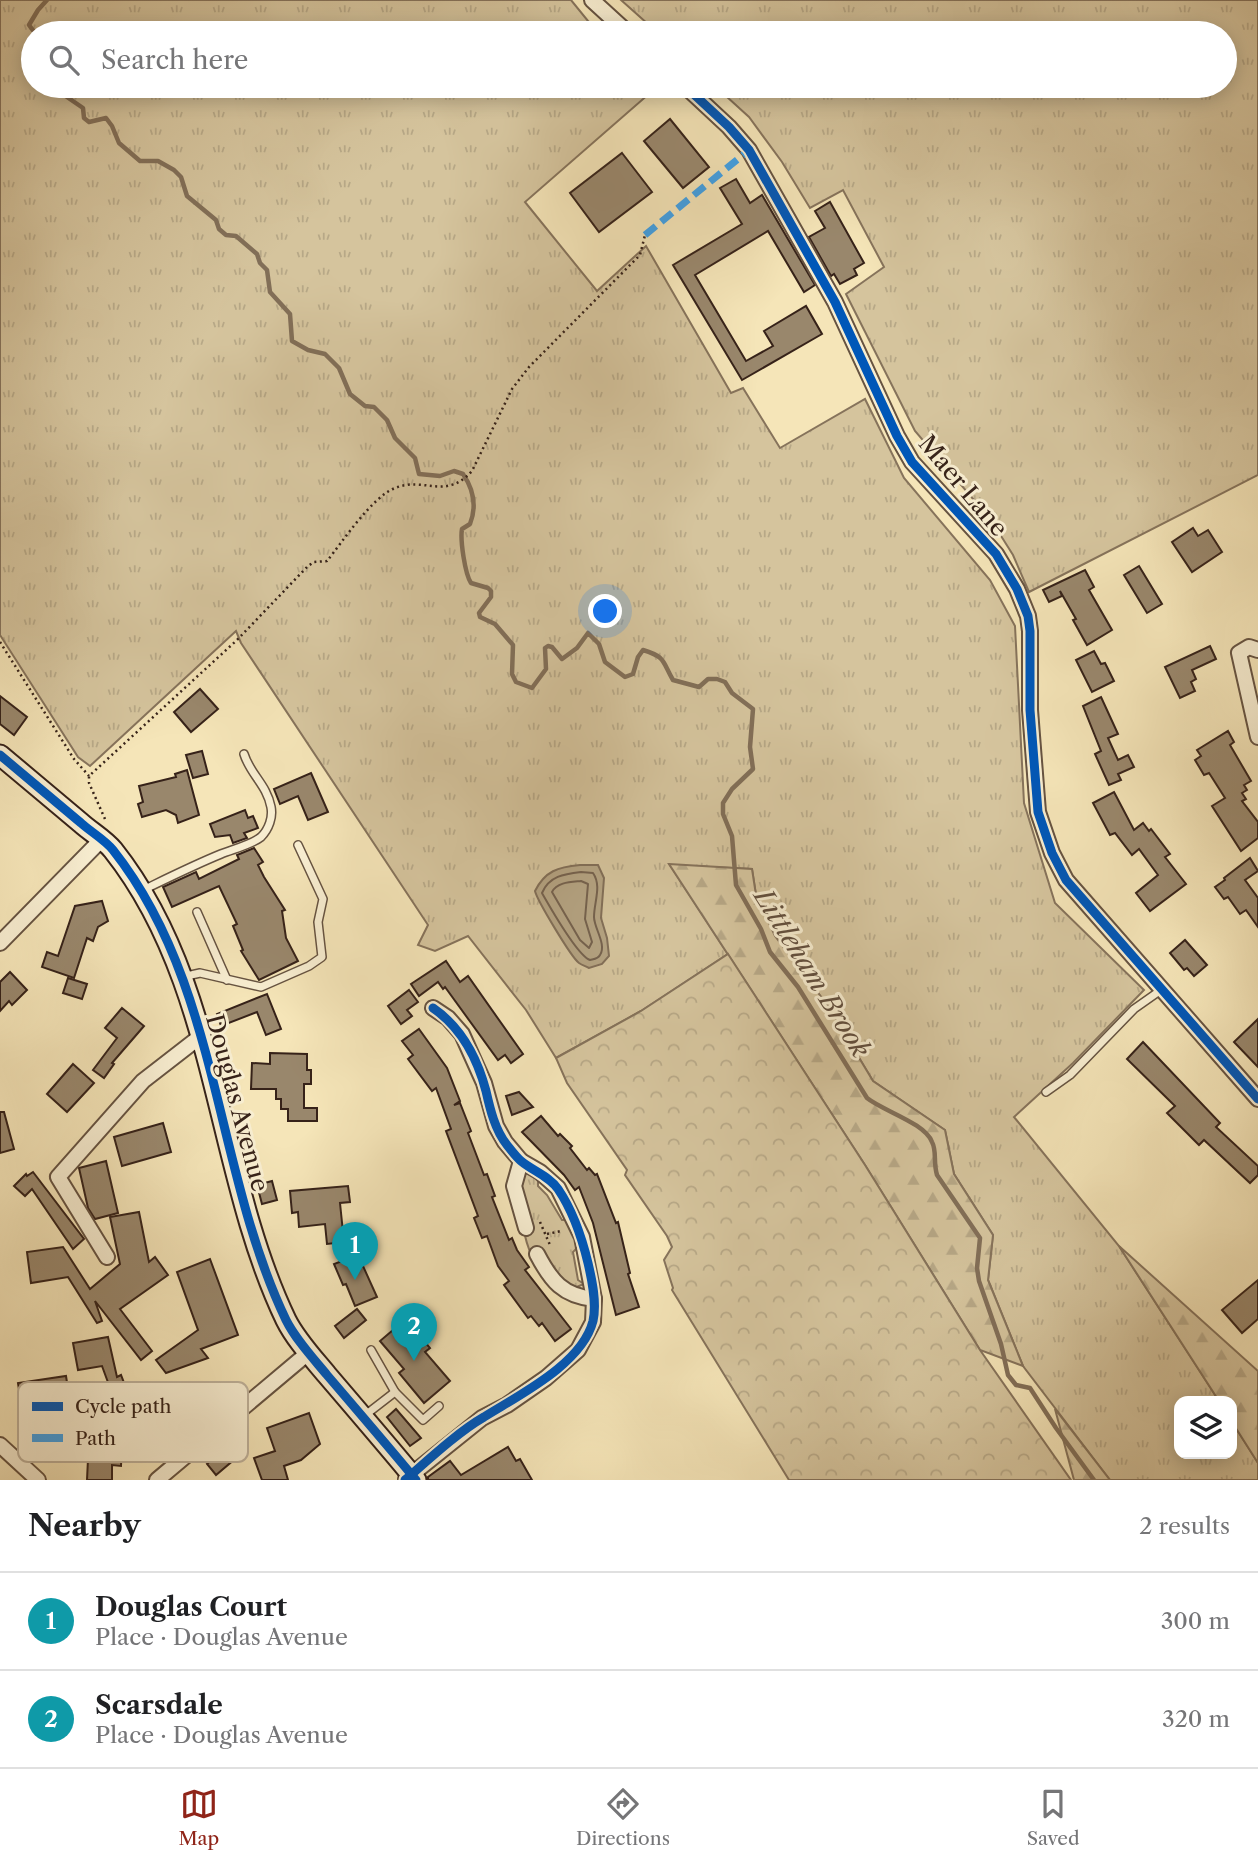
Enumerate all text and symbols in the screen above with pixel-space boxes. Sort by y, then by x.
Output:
search box [21,21,1237,98]
icon: search [45,41,83,79]
text: Search here [101,44,248,76]
street label: Maer Lane [913,429,1014,542]
your location [588,594,622,628]
water label: Littleham Brook [746,881,877,1064]
street label: Douglas Avenue [200,1011,275,1195]
pin: 1 [332,1222,378,1280]
pin: 2 [391,1303,437,1361]
legend [18,1382,248,1462]
text: Cycle path [75,1395,171,1418]
map controls [1174,1396,1237,1459]
button: layers [1174,1396,1237,1459]
text: Path [75,1427,116,1450]
text: Nearby [28,1507,141,1544]
text: 2 results [1139,1512,1230,1540]
text: Douglas Court [95,1591,287,1623]
text: 1 [46,1607,56,1635]
text: 300 m [1161,1607,1230,1635]
text: Place · Douglas Avenue [95,1623,348,1651]
text: Scarsdale [95,1689,223,1721]
text: 2 [44,1705,58,1733]
text: 320 m [1162,1705,1230,1733]
text: Place · Douglas Avenue [95,1721,348,1749]
tab: Map [178,1785,219,1850]
tab: Directions [576,1785,670,1850]
tab: Saved [1027,1785,1080,1850]

